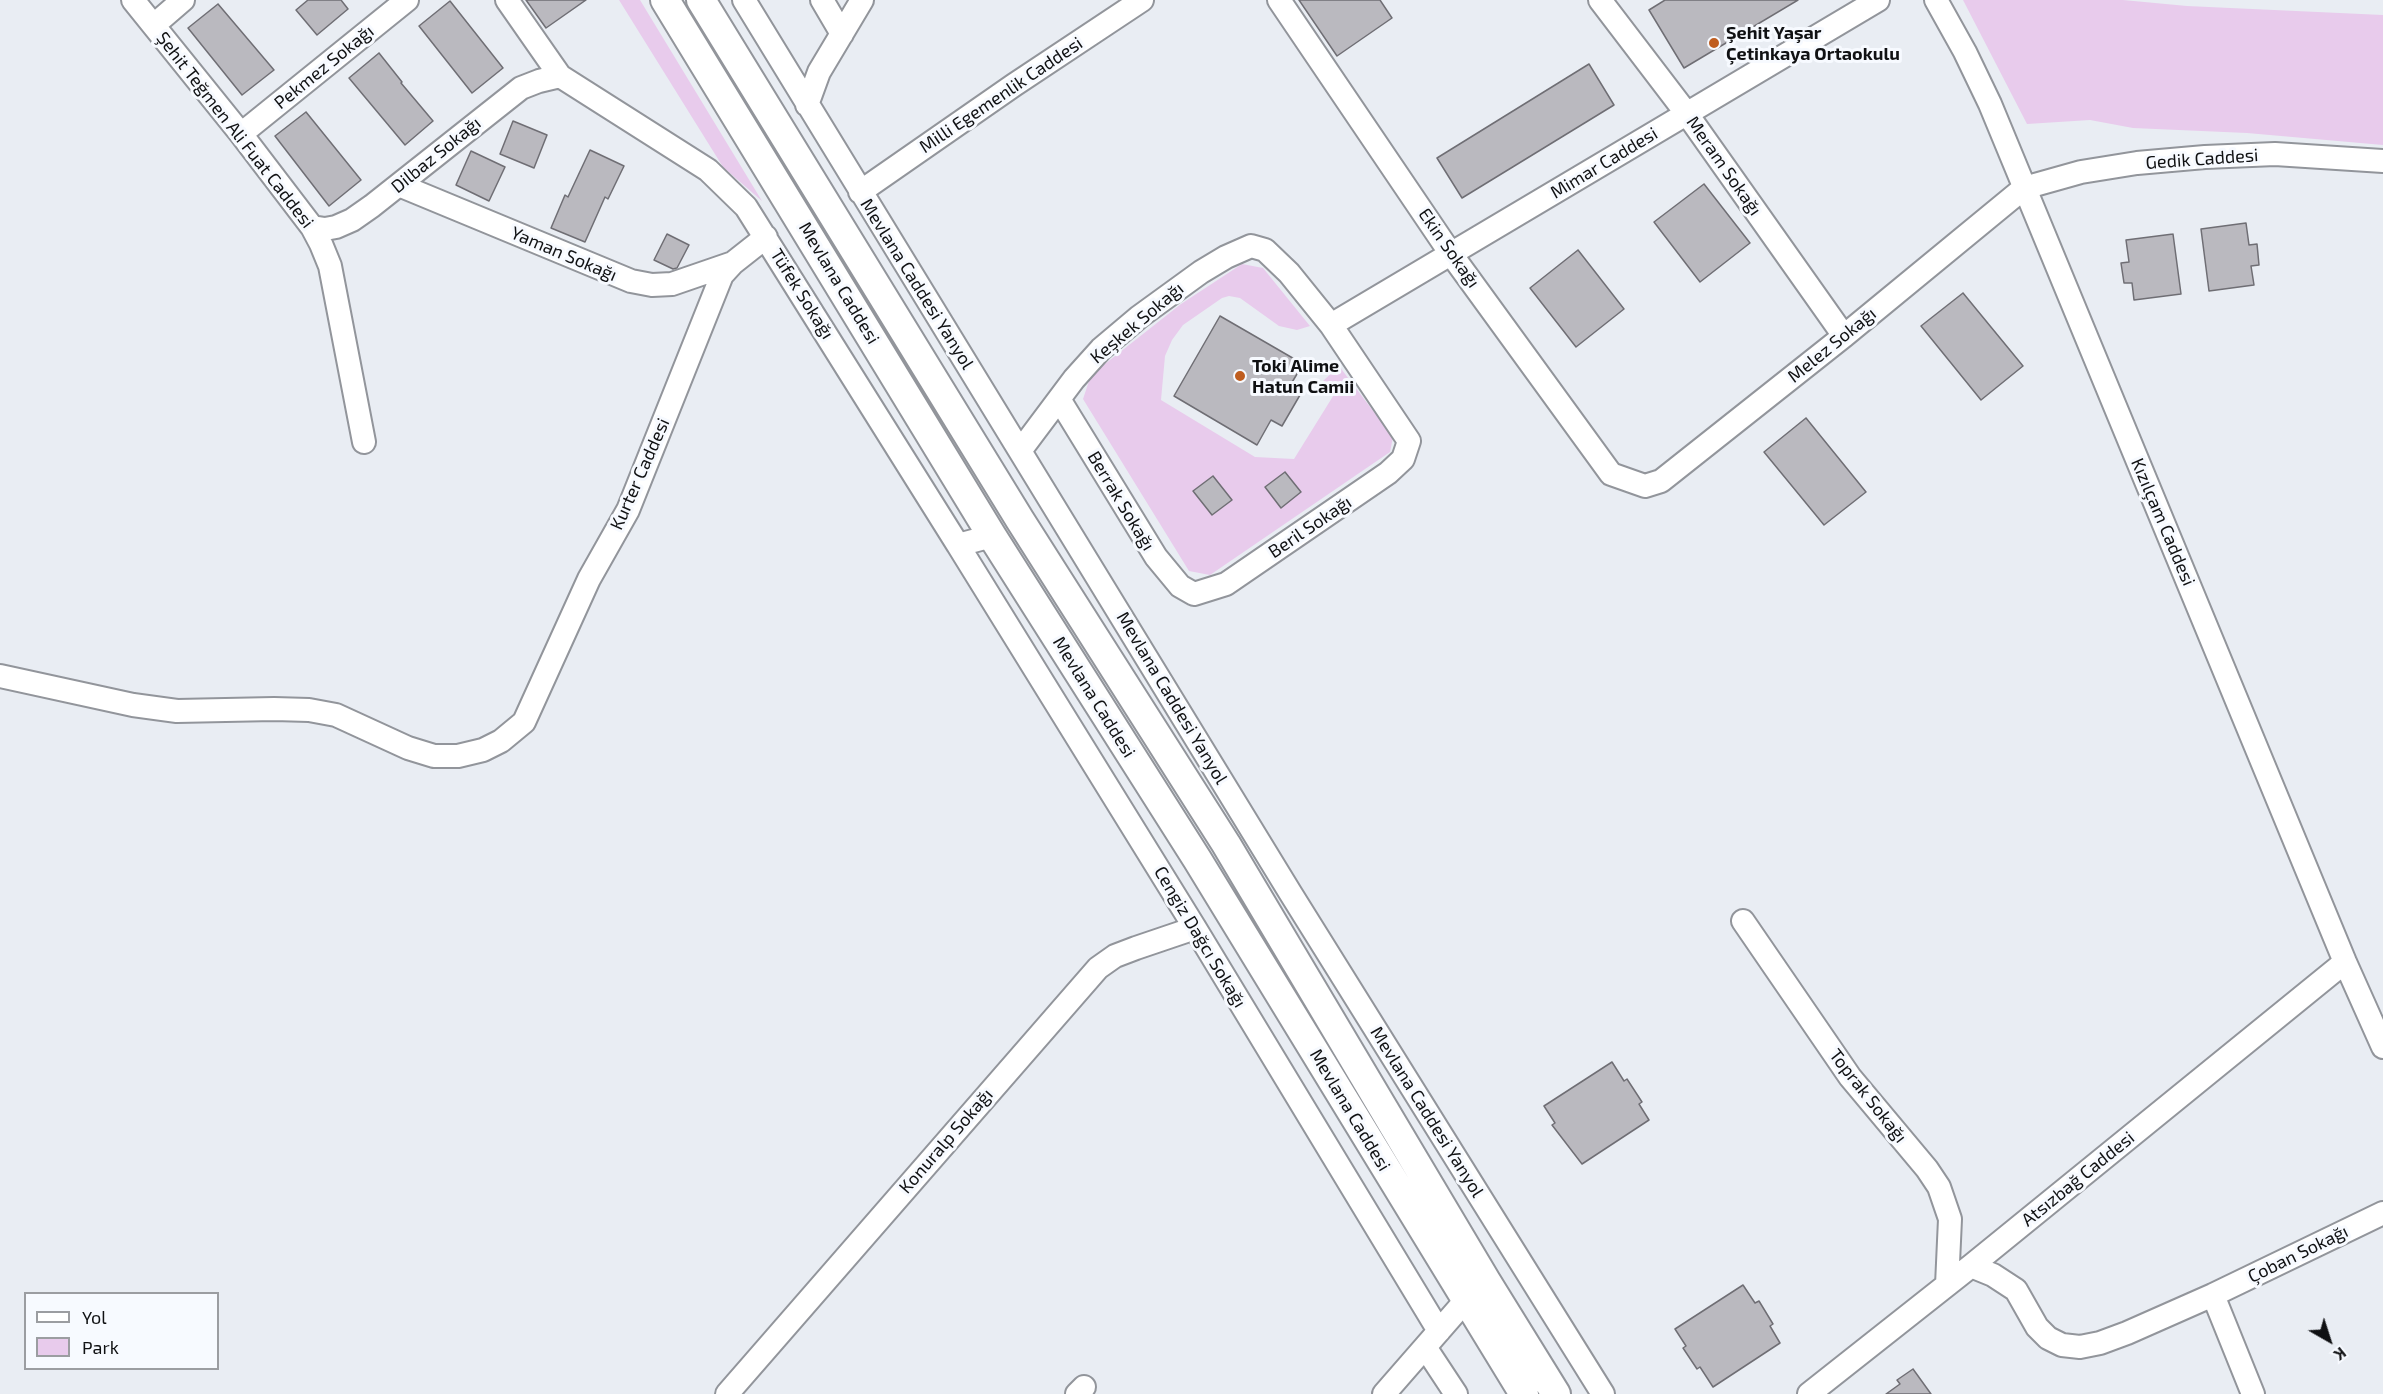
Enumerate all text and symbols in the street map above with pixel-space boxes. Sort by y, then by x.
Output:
street label: Pekmez Sokağı [270,20,378,114]
place label: Şehit Yaşar Çetinkaya Ortaokulu [1726,22,1900,64]
street label: Şehit Teğmen Ali Fuat Caddesi [152,28,318,232]
street label: Milli Egemenlik Caddesi [915,32,1087,158]
marker: Şehit Yaşar Çetinkaya Ortaokulu [1707,36,1721,50]
street label: Dilbaz Sokağı [387,112,485,198]
street label: Meram Sokağı [1682,112,1766,220]
street label: Mimar Caddesi [1547,123,1661,203]
street label: Gedik Caddesi [2145,144,2259,174]
street label: Mevlana Caddesi Yanyol [856,195,978,373]
street label: Ekin Sokağı [1414,204,1484,292]
street label: Mevlana Caddesi [794,218,884,348]
street label: Yaman Sokağı [508,222,620,286]
street label: Tüfek Sokağı [766,245,838,343]
street label: Keşkek Sokağı [1086,278,1188,368]
street label: Melez Sokağı [1783,303,1881,387]
place label: Toki Alime Hatun Camii [1252,355,1354,398]
marker: Toki Alime Hatun Camii [1233,369,1247,383]
street label: Kurter Caddesi [606,415,674,533]
street label: Berrak Sokağı [1083,447,1159,555]
street label: Kızılçam Caddesi [2126,455,2200,589]
street label: Beril Sokağı [1264,491,1356,563]
street label: Mevlana Caddesi Yanyol [1112,608,1232,788]
street label: Mevlana Caddesi [1048,633,1140,761]
street label: Cengiz Dağcı Sokağı [1149,862,1251,1012]
street label: Mevlana Caddesi Yanyol [1366,1023,1488,1201]
street label: Mevlana Caddesi [1305,1045,1395,1175]
street label: Toprak Sokağı [1825,1045,1911,1147]
street label: Konuralp Sokağı [895,1084,997,1198]
street label: Atsızbağ Caddesi [2017,1127,2139,1231]
street label: Çoban Sokağı [2244,1220,2352,1288]
legend [24,1292,219,1370]
text: Yol [82,1306,107,1328]
north arrow [2299,1310,2359,1370]
text: Park [82,1336,119,1358]
text: K [2331,1344,2351,1365]

